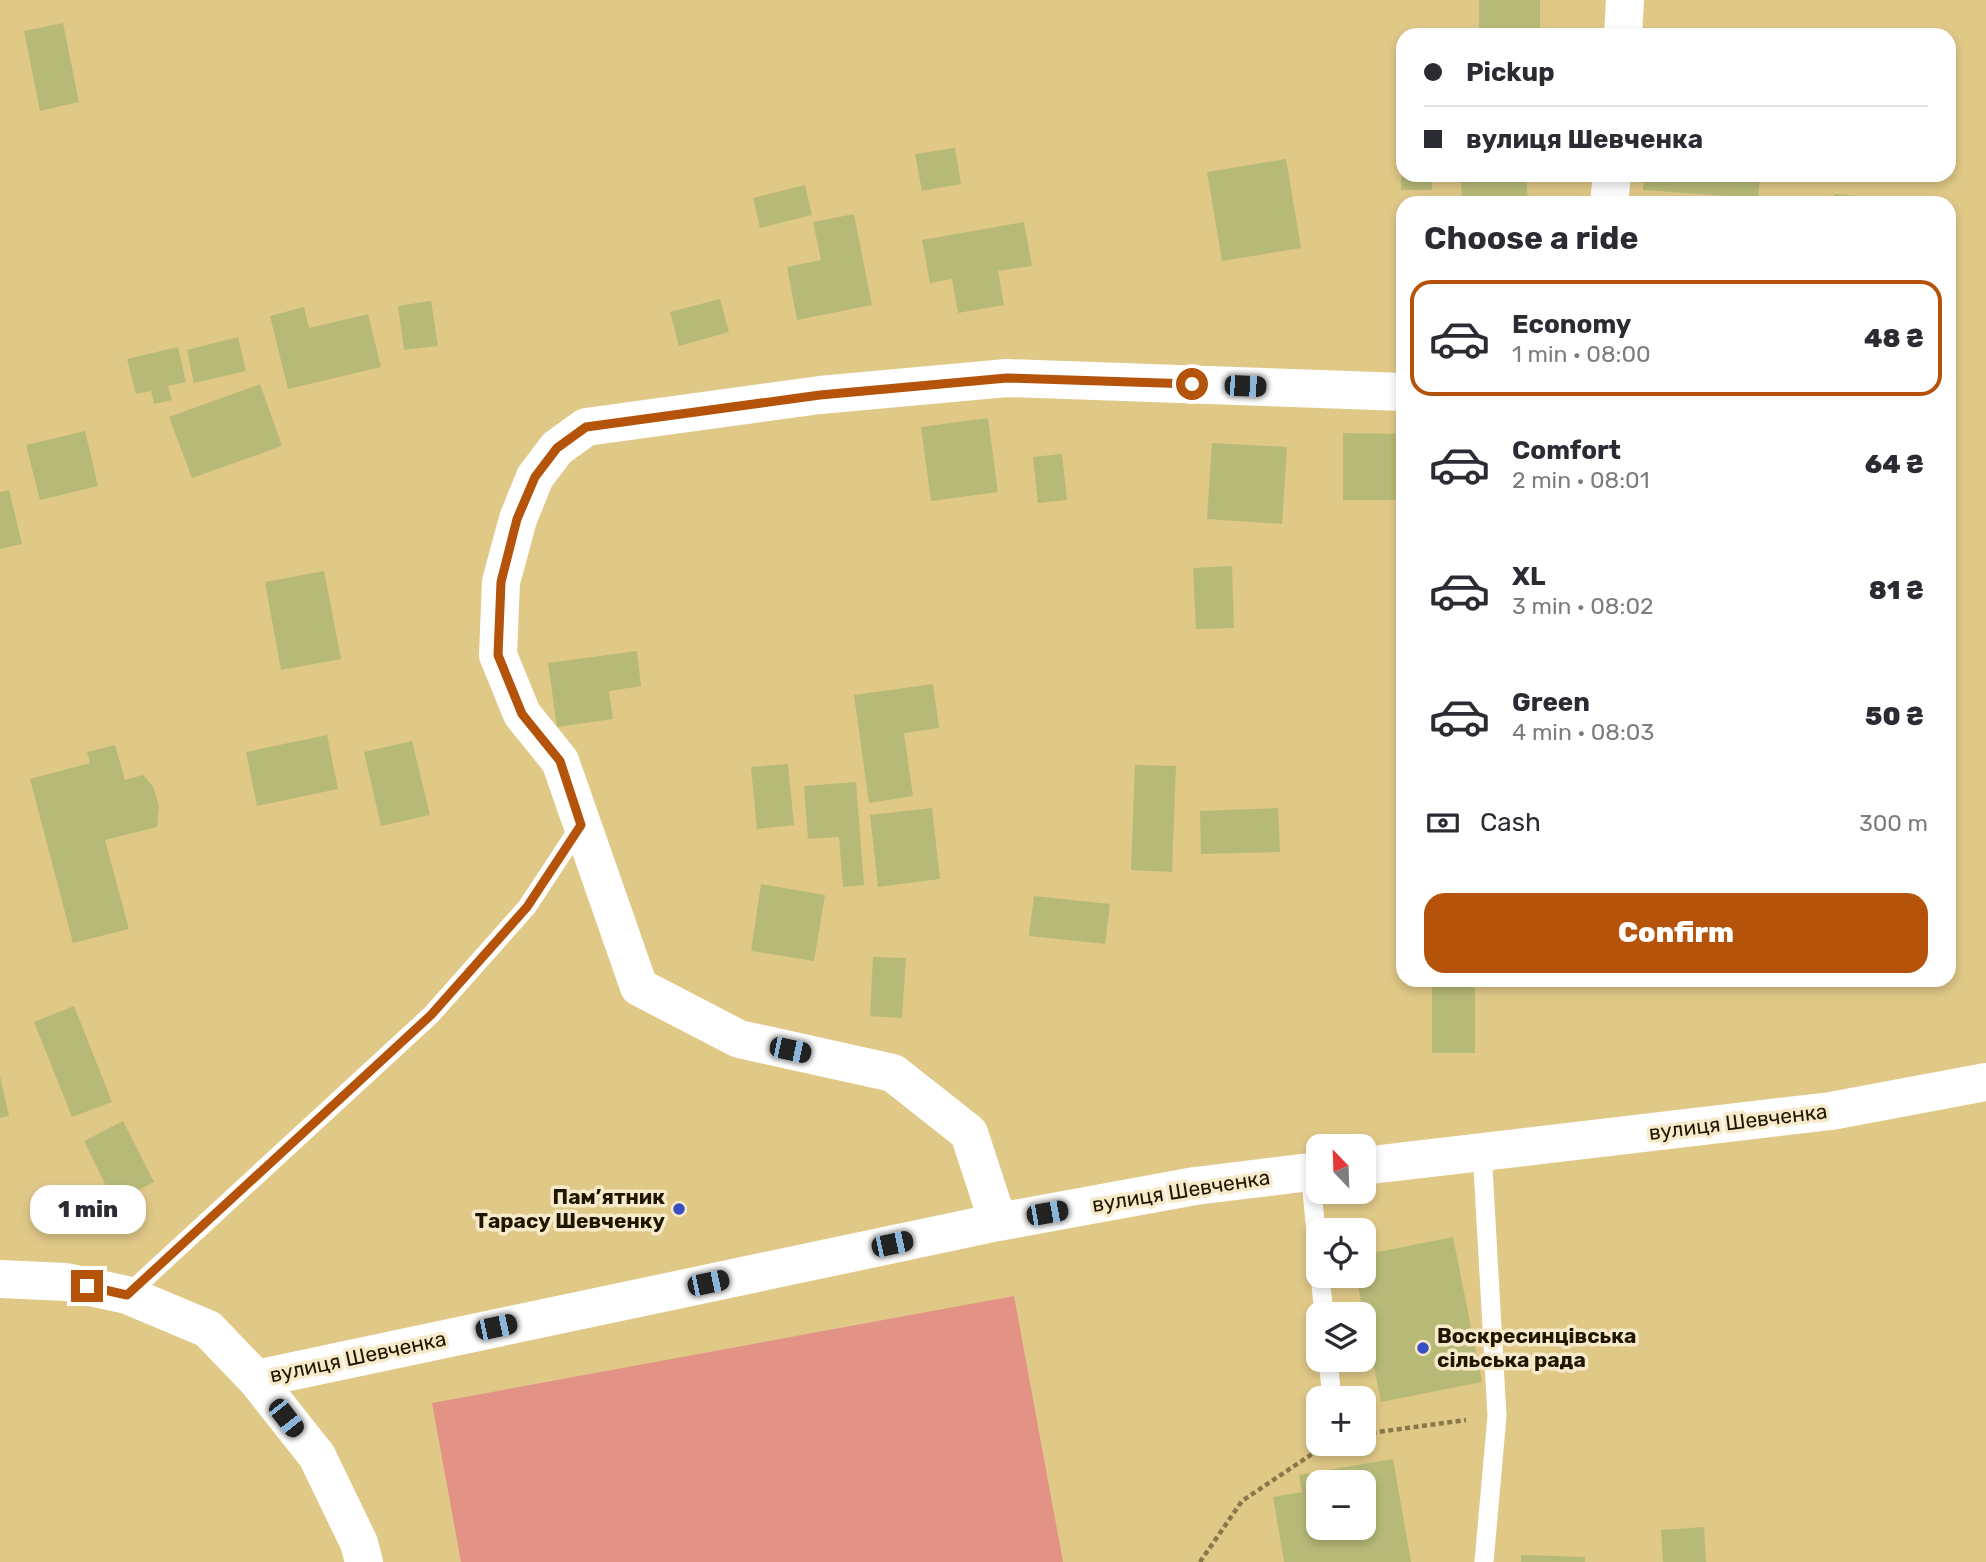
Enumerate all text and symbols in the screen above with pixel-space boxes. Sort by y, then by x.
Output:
text: Pickup [1466,57,1555,88]
text: вулиця Шевченка [1466,124,1703,155]
text: Choose a ride [1424,219,1638,257]
icon: car [1428,307,1491,370]
text: Economy [1512,309,1631,340]
text: 48 ₴ [1864,323,1924,354]
text: 1 min · 08:00 [1512,340,1651,368]
route start [1176,368,1208,400]
car [1224,375,1267,397]
icon: car [1428,433,1491,496]
text: Comfort [1512,435,1621,466]
text: 64 ₴ [1865,449,1924,480]
text: 2 min · 08:01 [1512,466,1650,494]
icon: car [1428,559,1491,622]
text: XL [1512,561,1545,592]
text: 81 ₴ [1869,575,1924,606]
text: 3 min · 08:02 [1512,592,1654,620]
icon: car [1428,685,1491,748]
text: Green [1512,687,1590,718]
text: 50 ₴ [1865,701,1924,732]
text: 4 min · 08:03 [1512,718,1654,746]
icon: cash [1424,804,1462,842]
text: Cash [1480,807,1541,838]
text: 300 m [1859,809,1928,837]
button: Confirm [1424,893,1928,973]
car [768,1035,813,1065]
street label: вулиця Шевченка [1647,1098,1829,1145]
north arrow [1306,1134,1376,1204]
map controls [1306,1134,1376,1540]
street label: вулиця Шевченка [1090,1164,1272,1217]
callout: 1 min [29,1184,145,1234]
place label: Пам’ятник Тарасу Шевченку [475,1184,666,1233]
text: 1 min [58,1195,118,1223]
car [1025,1199,1070,1227]
marker: Пам’ятник Тарасу Шевченку [671,1201,687,1217]
button: locate [1306,1218,1376,1288]
car [870,1229,915,1259]
car [686,1268,731,1298]
route end [71,1270,103,1302]
button: layers [1306,1302,1376,1372]
car [474,1312,519,1342]
place label: Воскресинцівська сільська рада [1437,1323,1636,1372]
street label: вулиця Шевченка [267,1326,448,1387]
marker: Воскресинцівська сільська рада [1415,1340,1431,1356]
button: + [1306,1386,1376,1456]
car [265,1395,308,1441]
button: − [1306,1470,1376,1540]

